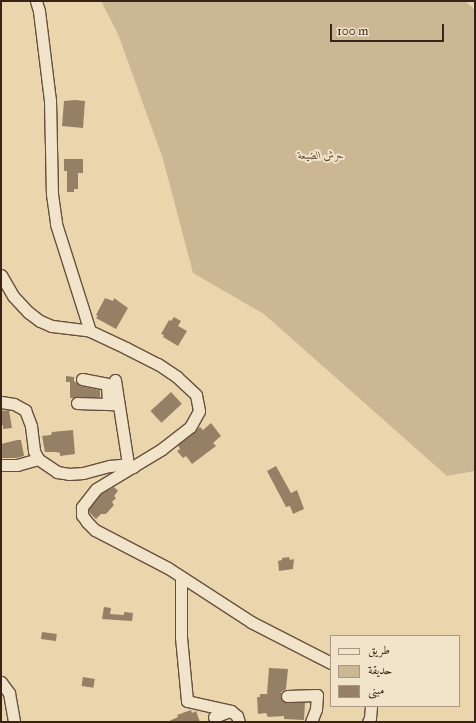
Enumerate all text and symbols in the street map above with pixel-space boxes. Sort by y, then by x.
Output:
scale bar [332,16,446,42]
text: 100 m [337,24,368,38]
park label: حرش الضيعة [298,149,344,163]
legend [330,635,460,707]
text: طريق [368,643,390,657]
text: حديقة [368,663,392,677]
text: مبنى [368,683,384,697]

